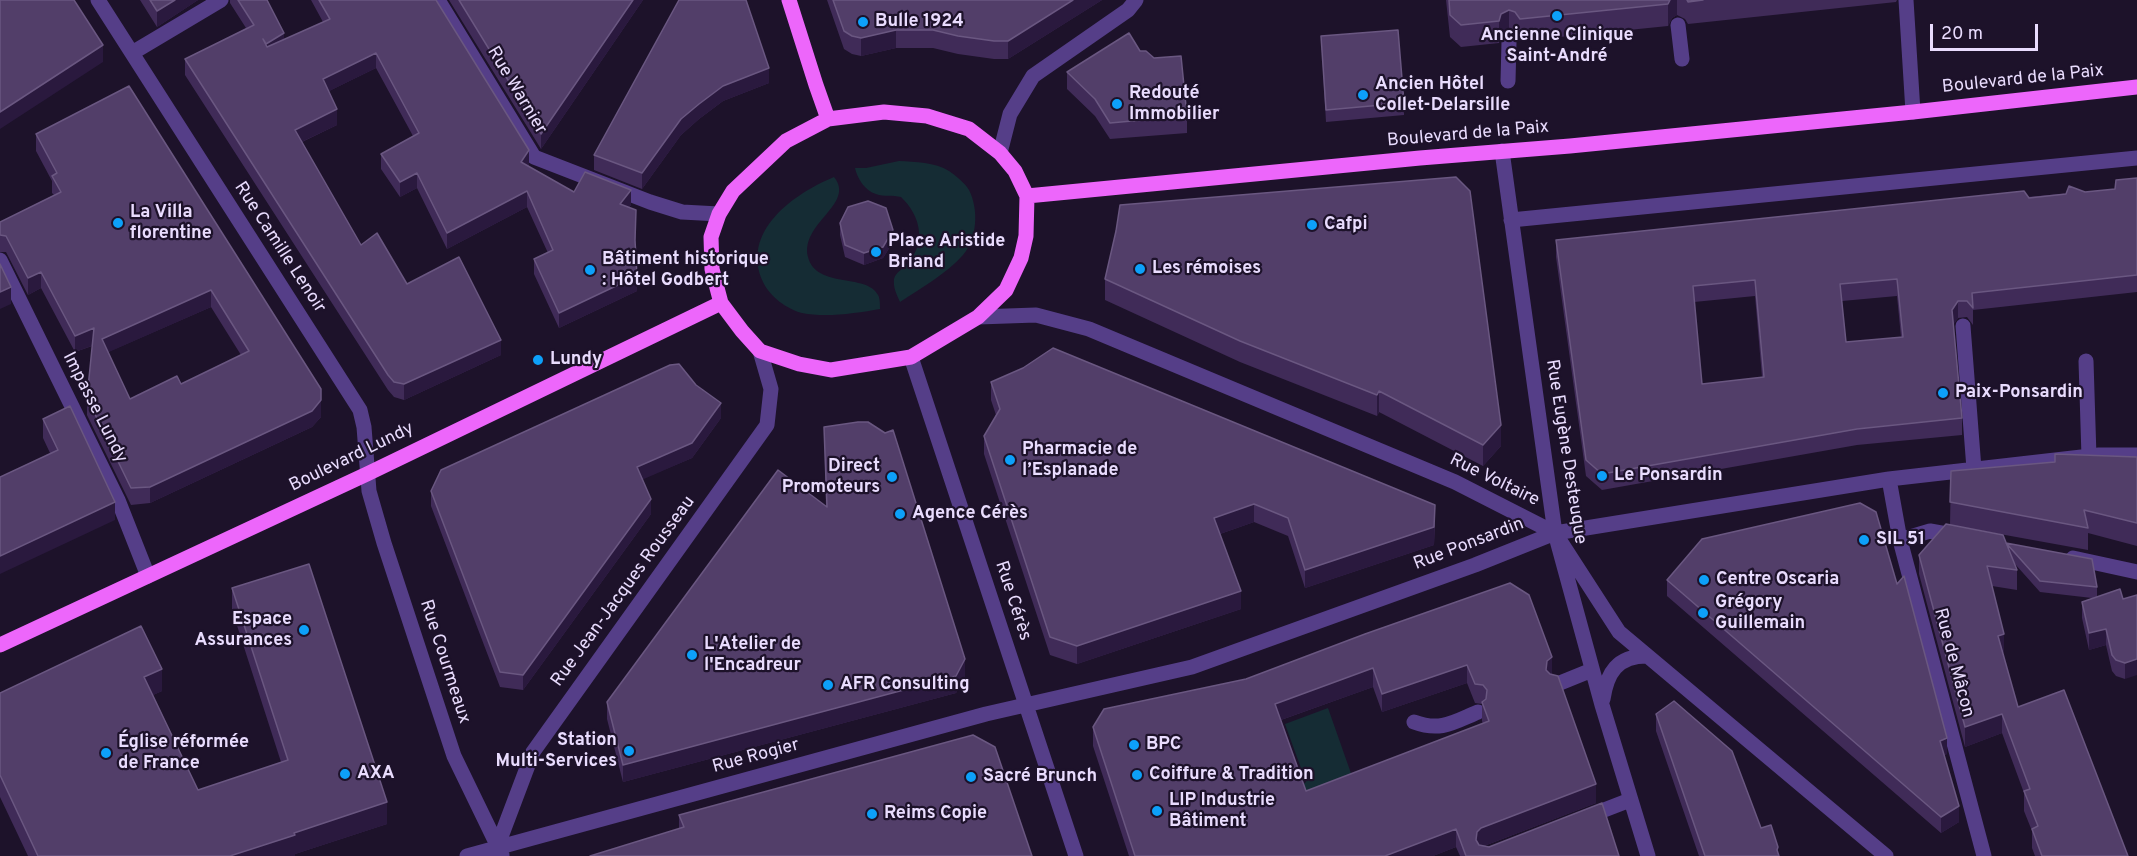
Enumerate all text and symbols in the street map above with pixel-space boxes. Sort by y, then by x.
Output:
marker: Ancienne Clinique Saint-André [1550,9,1564,23]
place label: Bulle 1924 [875,11,964,33]
scale bar [1933,12,2041,50]
marker: Bulle 1924 [856,15,870,29]
text: 20 m [1941,23,1983,46]
place label: Ancienne Clinique Saint-André [1480,25,1634,68]
street label: Rue Warnier [481,43,551,139]
street label: Boulevard de la Paix [1941,61,2105,99]
place label: Ancien Hôtel Collet-Delarsille [1375,74,1510,116]
place label: Redouté Immobilier [1129,83,1220,125]
marker: Ancien Hôtel Collet-Delarsille [1356,88,1370,102]
marker: Redouté Immobilier [1110,97,1124,111]
street label: Boulevard de la Paix [1386,117,1550,153]
street label: Rue Camille Lenoir [229,178,329,318]
place label: La Villa florentine [130,202,212,244]
place label: Cafpi [1324,214,1368,236]
marker: La Villa florentine [111,216,125,230]
marker: Cafpi [1305,218,1319,232]
place label: Place Aristide Briand [888,231,1005,274]
marker: Place Aristide Briand [869,245,883,259]
place label: Bâtiment historique : Hôtel Godbert [602,249,769,292]
place label: Les rémoises [1152,258,1261,280]
marker: Les rémoises [1133,262,1147,276]
marker: Bâtiment historique : Hôtel Godbert [583,263,597,277]
street label: Impasse Lundy [57,349,131,467]
place label: Lundy [550,349,602,371]
marker: Lundy [531,353,545,367]
street label: Rue Eugène Desteuque [1540,358,1590,546]
place label: Paix-Ponsardin [1955,382,2083,404]
marker: Paix-Ponsardin [1936,386,1950,400]
street label: Boulevard Lundy [286,418,418,498]
place label: Pharmacie de l’Esplanade [1022,439,1137,482]
street label: Rue Voltaire [1446,450,1542,512]
marker: Pharmacie de l’Esplanade [1003,453,1017,467]
place label: Direct Promoteurs [782,456,880,498]
place label: Le Ponsardin [1614,465,1723,487]
marker: Le Ponsardin [1595,469,1609,483]
marker: Direct Promoteurs [885,470,899,484]
street label: Rue Jean-Jacques Rousseau [548,492,700,692]
place label: Agence Cérès [912,503,1028,525]
marker: Agence Cérès [893,507,907,521]
street label: Rue Ponsardin [1411,514,1527,576]
place label: SIL 51 [1876,529,1925,551]
marker: SIL 51 [1857,533,1871,547]
street label: Rue Cérès [989,559,1035,643]
place label: Centre Oscaria [1716,569,1839,591]
marker: Centre Oscaria [1697,573,1711,587]
place label: Grégory Guillemain [1715,592,1805,634]
street label: Rue Courmeaux [414,597,474,727]
marker: Grégory Guillemain [1696,606,1710,620]
street label: Rue de Mâcon [1928,606,1978,720]
place label: Espace Assurances [194,609,292,652]
marker: Espace Assurances [297,623,311,637]
place label: L'Atelier de l'Encadreur [704,634,801,676]
marker: L'Atelier de l'Encadreur [685,648,699,662]
place label: AFR Consulting [840,674,970,696]
marker: AFR Consulting [821,678,835,692]
place label: Station Multi-Services [495,730,617,772]
place label: Église réformée de France [118,732,249,774]
place label: BPC [1146,734,1181,756]
street label: Rue Rogier [710,735,802,779]
marker: BPC [1127,738,1141,752]
marker: Station Multi-Services [622,744,636,758]
marker: Église réformée de France [99,746,113,760]
place label: AXA [357,763,395,785]
place label: Coiffure & Tradition [1149,764,1314,786]
place label: Sacré Brunch [983,766,1097,788]
marker: AXA [338,767,352,781]
marker: Coiffure & Tradition [1130,768,1144,782]
marker: Sacré Brunch [964,770,978,784]
place label: LIP Industrie Bâtiment [1169,790,1275,832]
place label: Reims Copie [884,803,987,825]
marker: LIP Industrie Bâtiment [1150,804,1164,818]
marker: Reims Copie [865,807,879,821]

